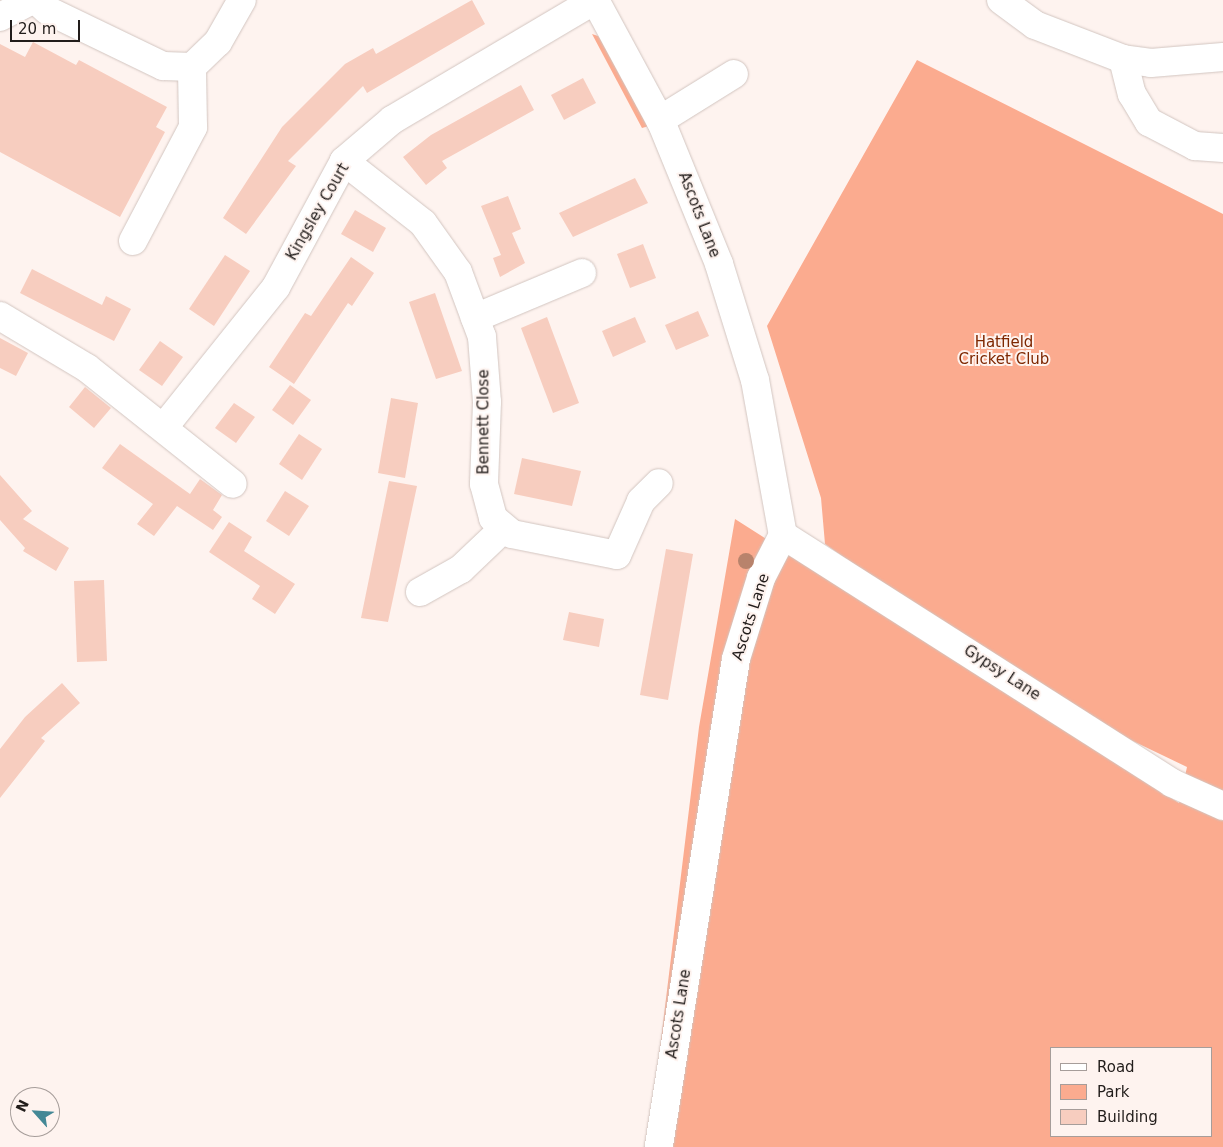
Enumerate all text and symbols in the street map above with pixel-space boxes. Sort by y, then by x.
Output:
scale bar [12,10,82,42]
text: 20 m [18,20,56,38]
street label: Kingsley Court [283,160,353,264]
street label: Ascots Lane [674,170,724,260]
park label: Hatfield Cricket Club [959,333,1049,368]
street label: Bennett Close [475,369,493,475]
street label: Ascots Lane [728,571,774,663]
street label: Gypsy Lane [960,642,1044,704]
street label: Ascots Lane [663,968,695,1060]
legend [1050,1047,1213,1137]
text: Road [1097,1058,1135,1076]
text: Park [1097,1083,1129,1101]
north arrow [10,1087,60,1137]
text: N [13,1097,32,1115]
text: Building [1097,1108,1158,1126]

